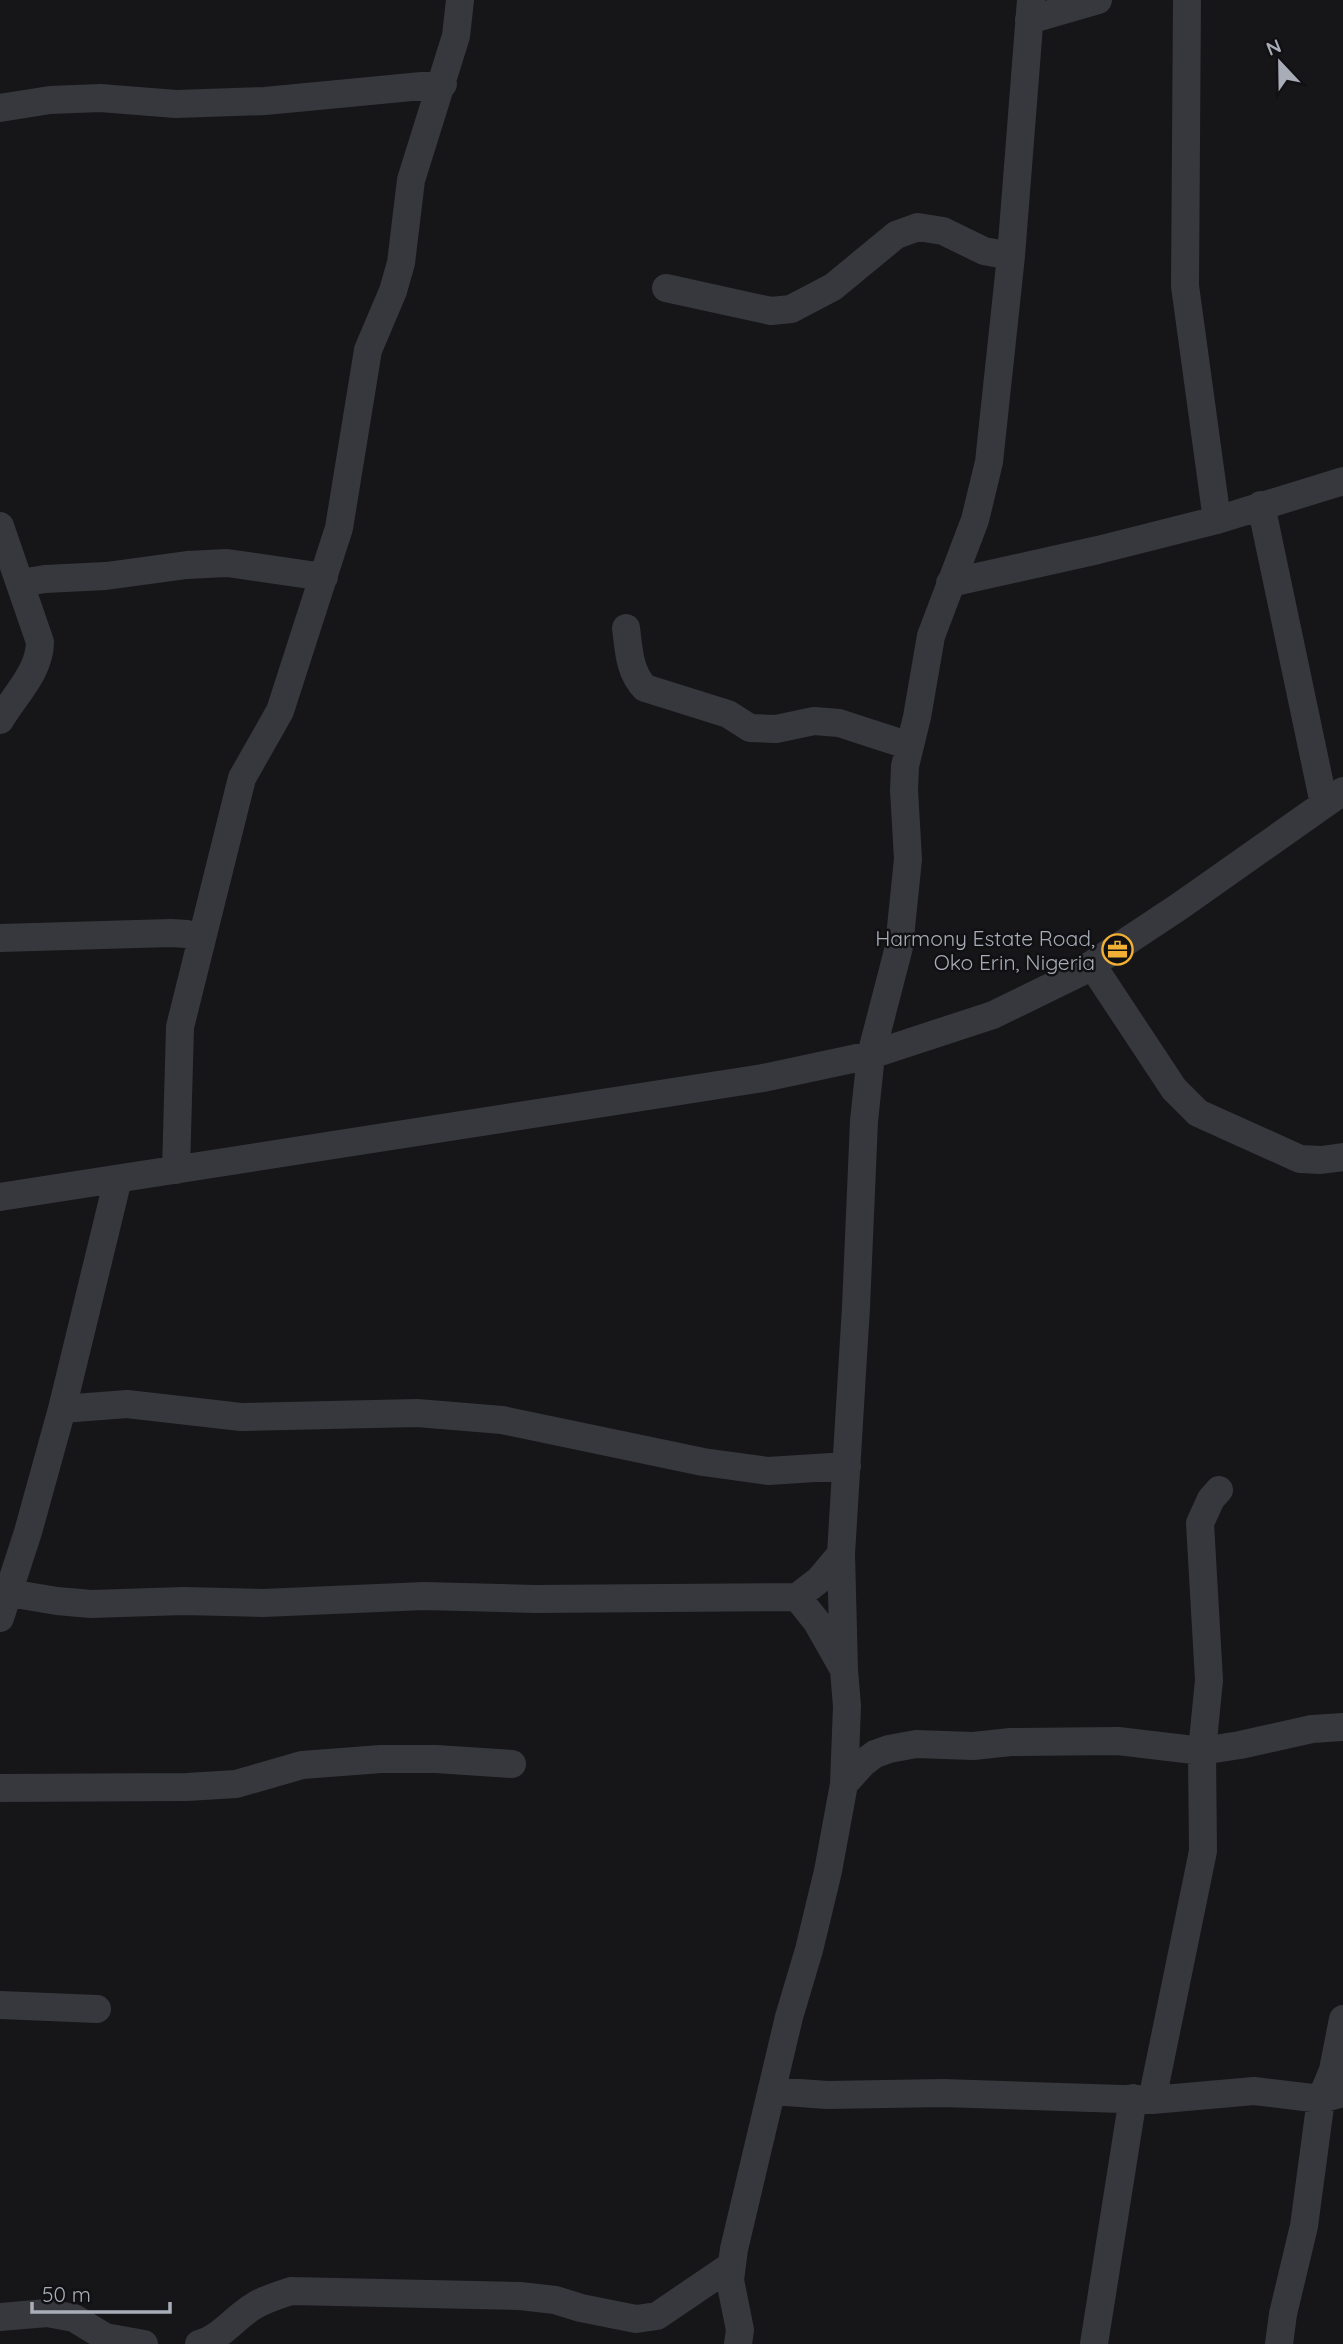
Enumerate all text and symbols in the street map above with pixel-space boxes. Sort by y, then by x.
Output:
north arrow [1245,28,1315,98]
text: N [1263,33,1285,61]
place label: Harmony Estate Road, Oko Erin, Nigeria [875,925,1095,975]
office icon: Harmony Estate Road, Oko Erin, Nigeria [1101,933,1135,967]
scale bar [32,2270,170,2314]
text: 50 m [42,2281,91,2307]

